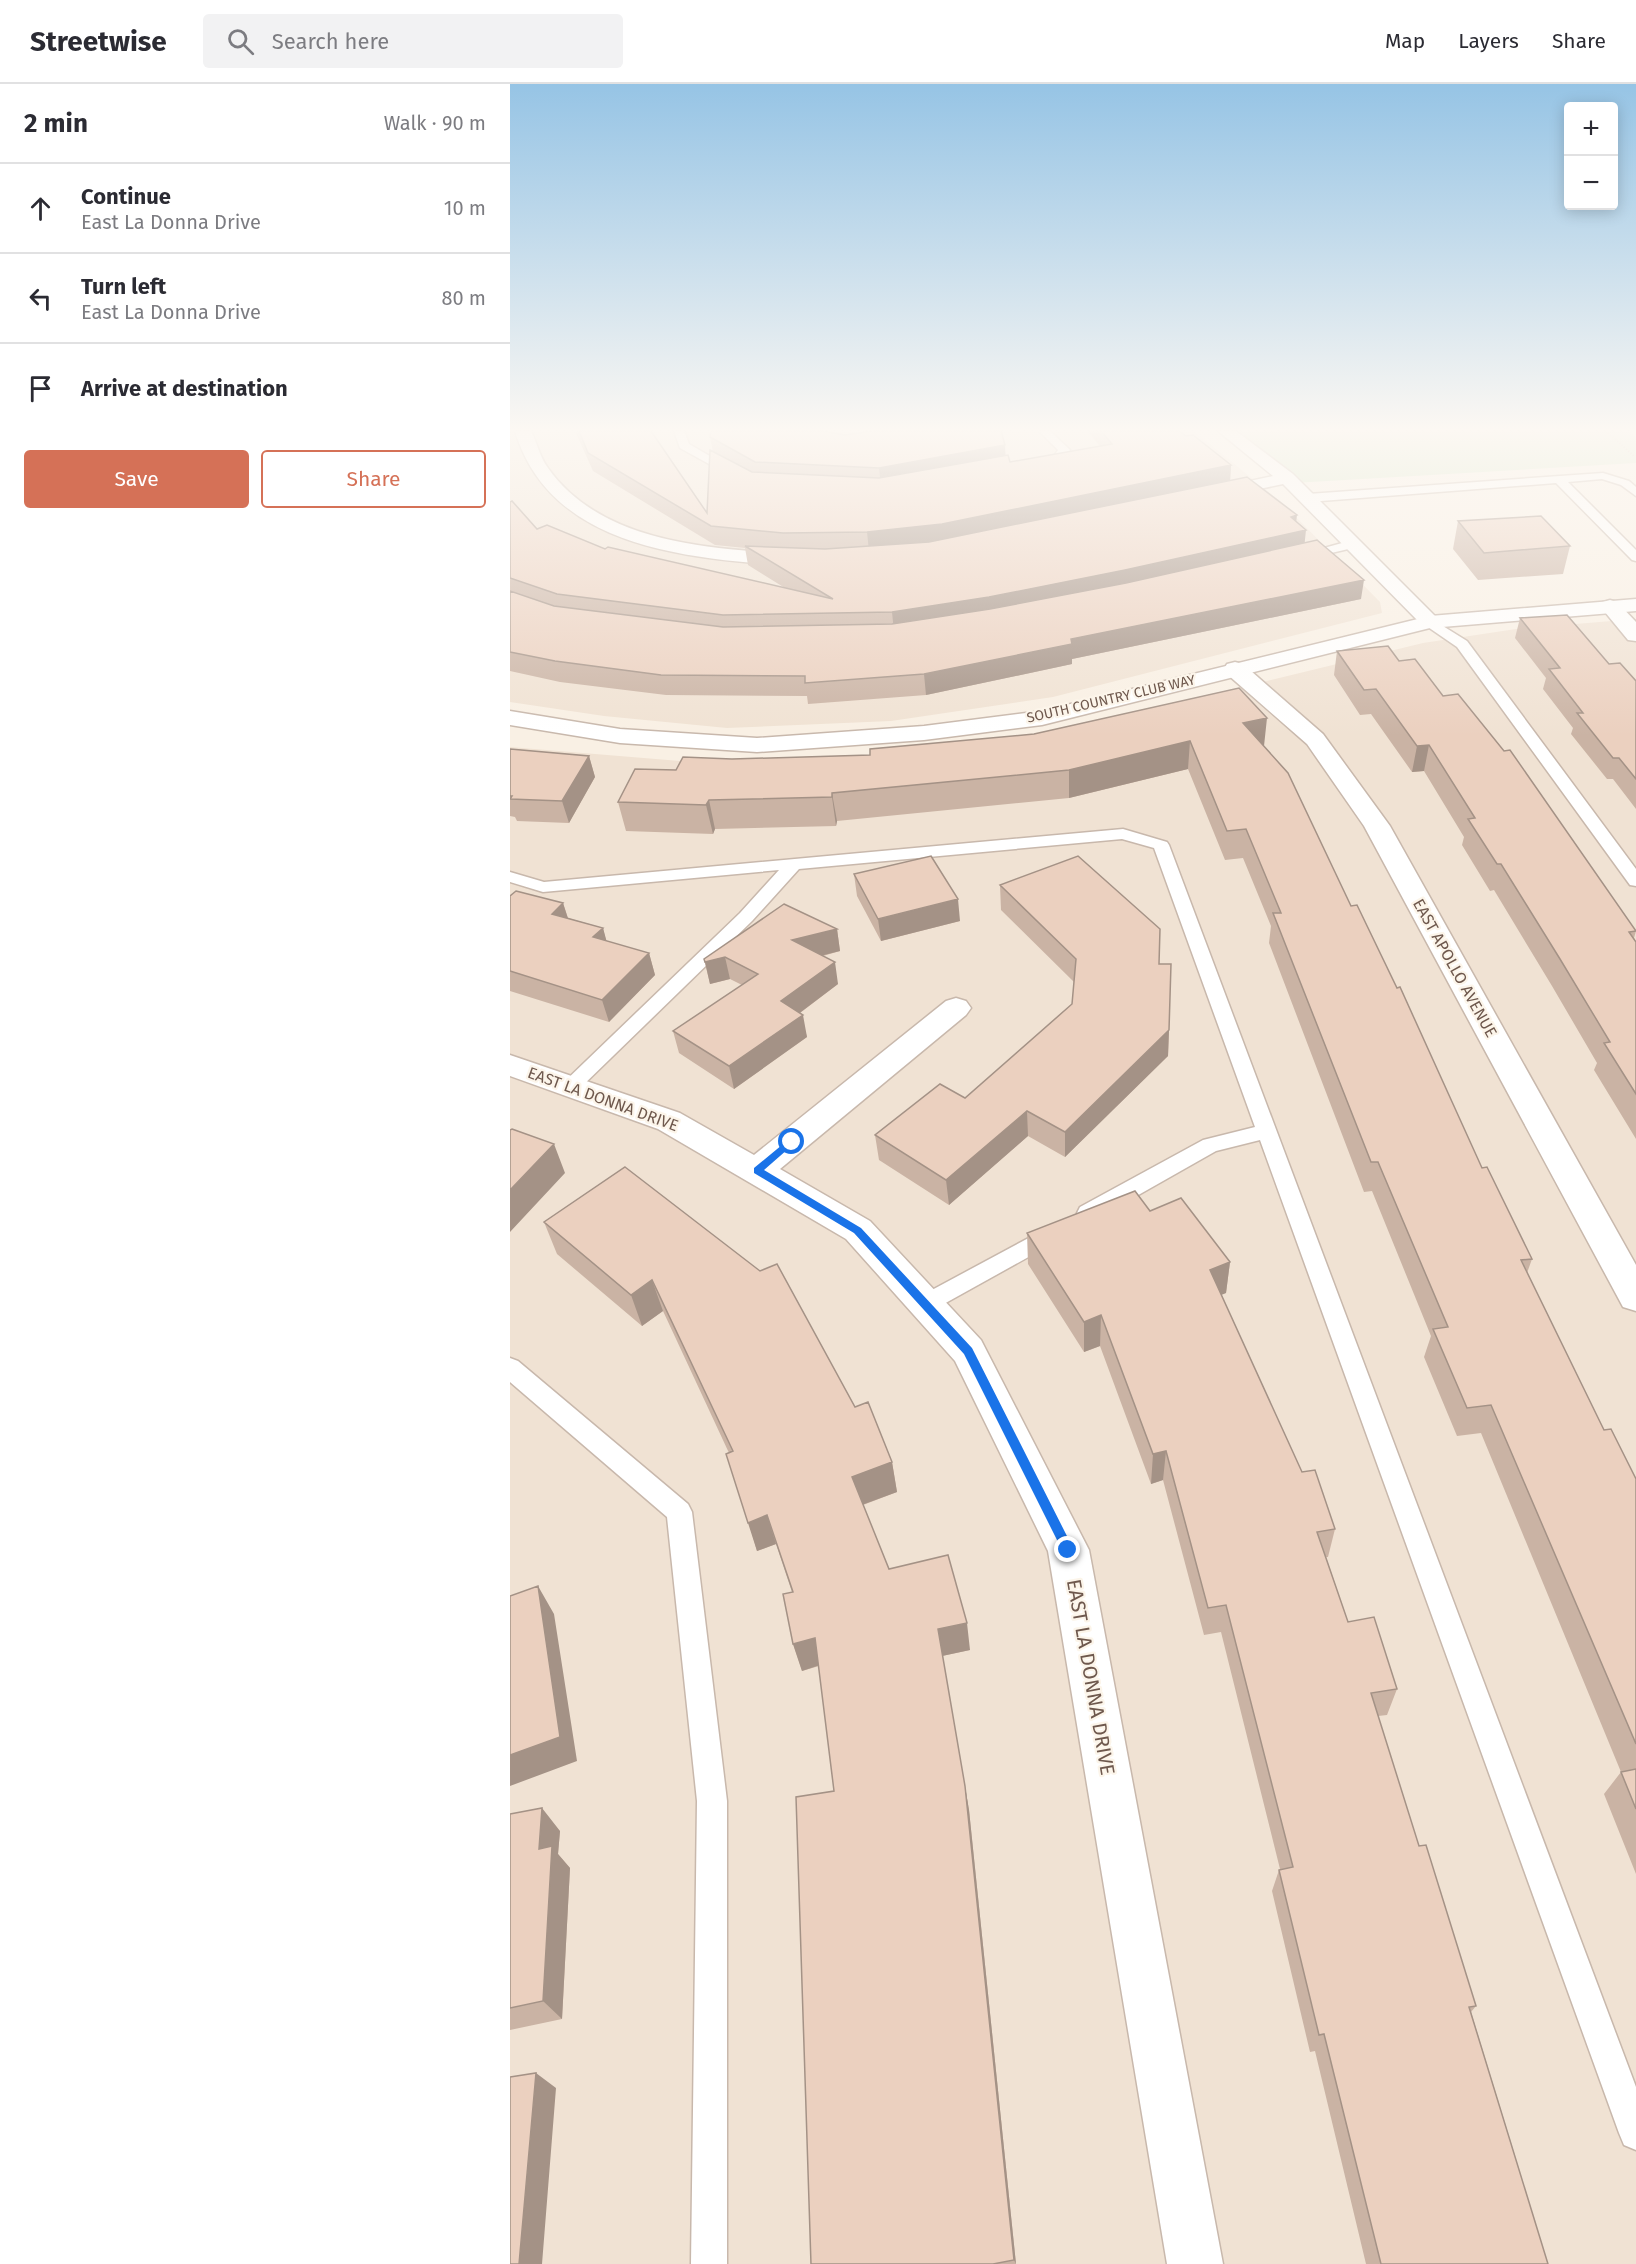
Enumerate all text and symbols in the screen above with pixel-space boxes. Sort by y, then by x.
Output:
search box [203,14,623,68]
text: Streetwise [30,25,167,58]
icon: search [224,25,257,58]
text: Search here [272,28,389,55]
text: Map [1385,28,1425,54]
text: Layers [1458,28,1519,54]
text: Share [1552,28,1606,54]
map controls [1564,102,1618,210]
button: + [1564,102,1618,156]
text: 2 min [24,108,88,139]
text: Walk · 90 m [384,111,486,135]
button: − [1564,156,1618,210]
text: Continue [81,183,171,210]
icon: ahead [24,192,57,225]
text: 10 m [444,196,486,220]
text: East La Donna Drive [81,210,261,234]
text: Turn left [81,273,166,300]
icon: left [24,282,57,315]
text: 80 m [441,286,486,310]
text: East La Donna Drive [81,300,261,324]
icon: arrive [24,372,57,405]
text: Arrive at destination [81,375,288,402]
button: Save [24,450,249,508]
button: Share [261,450,486,508]
street label: SOUTH COUNTRY CLUB WAY [1025,671,1197,727]
street label: EAST APOLLO AVENUE [1409,896,1501,1040]
street label: EAST LA DONNA DRIVE [525,1063,681,1135]
route start [778,1128,804,1154]
route end [1054,1536,1080,1562]
street label: EAST LA DONNA DRIVE [1062,1577,1120,1777]

